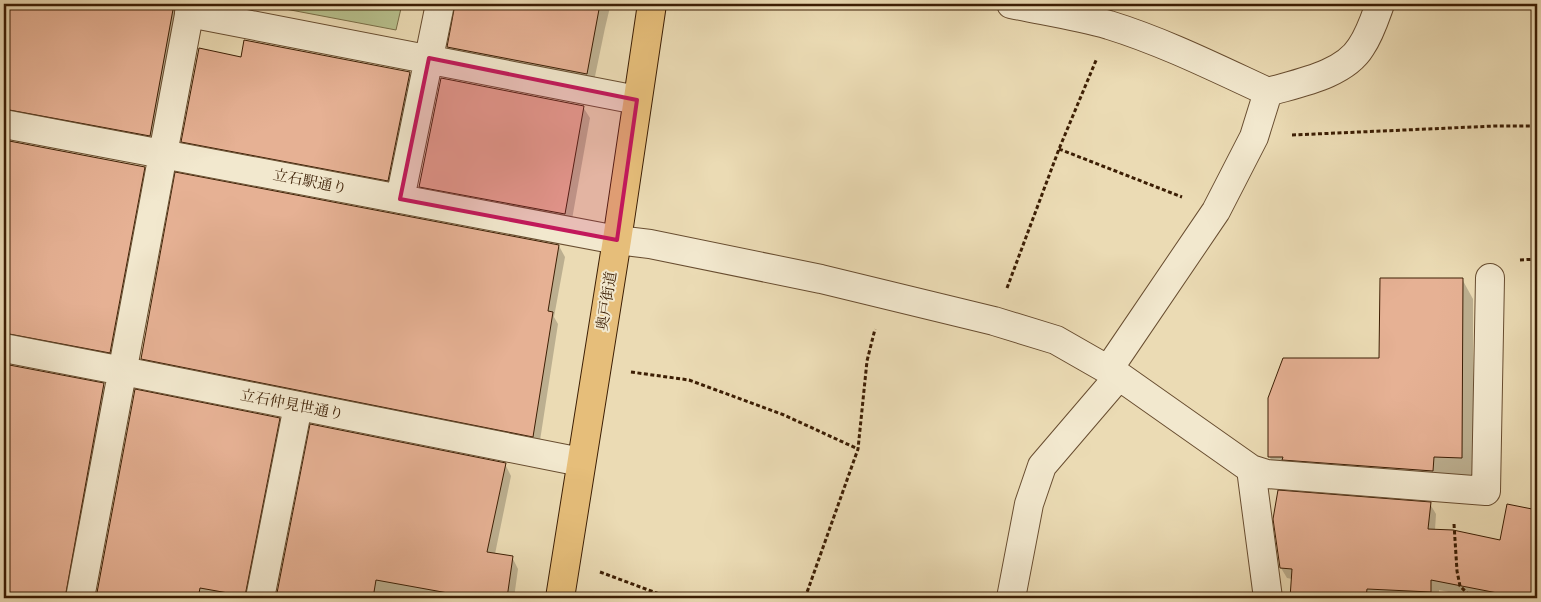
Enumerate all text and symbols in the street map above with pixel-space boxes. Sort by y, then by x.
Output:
street label: 立石駅通り [271,166,349,198]
street label: 奥戸街道 [593,270,621,332]
street label: 立石仲見世通り [239,386,345,424]

